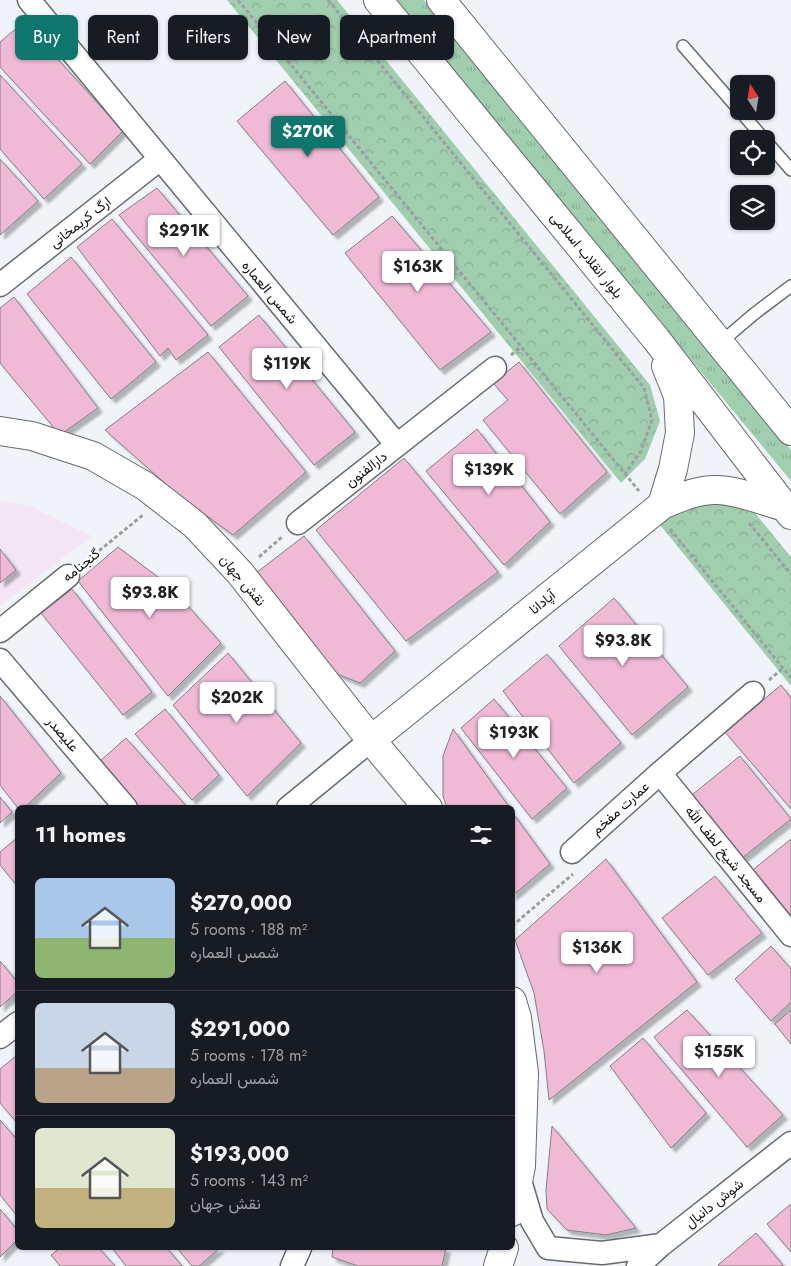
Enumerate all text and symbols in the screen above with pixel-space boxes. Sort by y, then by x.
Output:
chip: Buy [15,15,78,60]
chip: Rent [88,15,158,60]
chip: Filters [168,15,248,60]
chip: New [258,15,330,60]
chip: Apartment [340,15,454,60]
north arrow [730,75,775,120]
map controls [730,75,775,230]
pin: $270K [273,116,343,158]
text: $270K [282,120,334,143]
button: locate [730,130,775,175]
button: layers [730,185,775,230]
street label: ارگ کریمخانی [45,191,115,253]
street label: بلوار انقلاب اسلامی [546,208,628,302]
pin: $291K [149,214,219,257]
text: $291K [159,219,209,242]
pin: $163K [383,250,453,293]
text: $163K [393,255,443,278]
street label: شمس العماره [237,256,303,328]
pin: $119K [252,348,322,390]
text: $119K [263,352,311,375]
street label: دارالفنون [341,446,391,492]
pin: $139K [454,454,524,496]
text: $139K [464,458,514,481]
street label: گنجنامه [58,544,104,586]
street label: نقش جهان [215,550,271,610]
pin: $93.8K [109,576,191,619]
text: $93.8K [122,581,178,604]
street label: آپادانا [524,584,561,619]
pin: $93.8K [582,624,664,667]
text: $93.8K [595,629,651,652]
pin: $202K [202,682,272,724]
text: $202K [211,686,263,709]
street label: علیصدر [41,711,84,756]
pin: $193K [479,716,549,759]
text: $193K [489,721,539,744]
street label: عمارت مفخم [587,776,653,840]
street label: مسجد شیخ لطف الله [680,801,771,907]
text: 11 homes [35,820,126,850]
icon: filters [467,821,495,849]
text: $270,000 [190,888,292,918]
icon: home [75,898,135,958]
text: 5 rooms · 188 m² [190,918,307,941]
pin: $136K [562,932,632,974]
text: $136K [572,936,622,959]
text: شمس العماره [190,941,279,964]
text: $291,000 [190,1014,290,1044]
icon: home [75,1023,135,1083]
pin: $155K [684,1036,754,1078]
text: $155K [694,1040,744,1063]
text: 5 rooms · 178 m² [190,1044,307,1067]
text: شمس العماره [190,1067,279,1090]
text: $193,000 [190,1139,289,1169]
icon: home [75,1148,135,1208]
text: 5 rooms · 143 m² [190,1169,308,1192]
street label: شوش دانیال [680,1174,748,1232]
text: نقش جهان [190,1192,261,1215]

